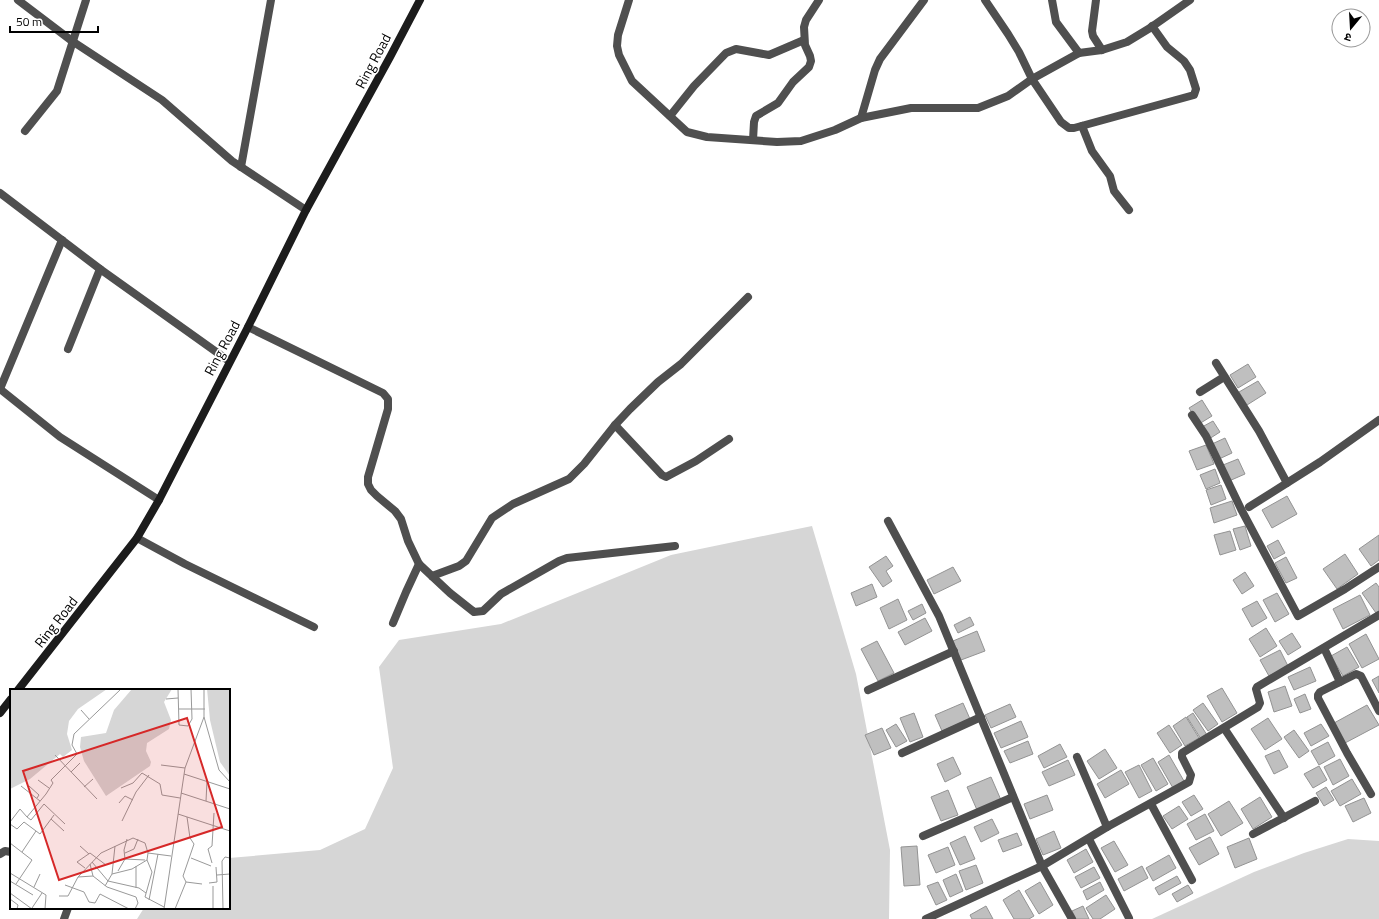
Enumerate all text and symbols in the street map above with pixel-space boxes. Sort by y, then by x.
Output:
scale bar [10,8,98,34]
north arrow [1331,8,1371,48]
text: 50 m [16,12,42,31]
street label: Ring Road [349,29,396,92]
text: उ [1342,29,1353,46]
street label: Ring Road [198,316,245,379]
street label: Ring Road [29,592,82,652]
inset map [10,689,230,909]

